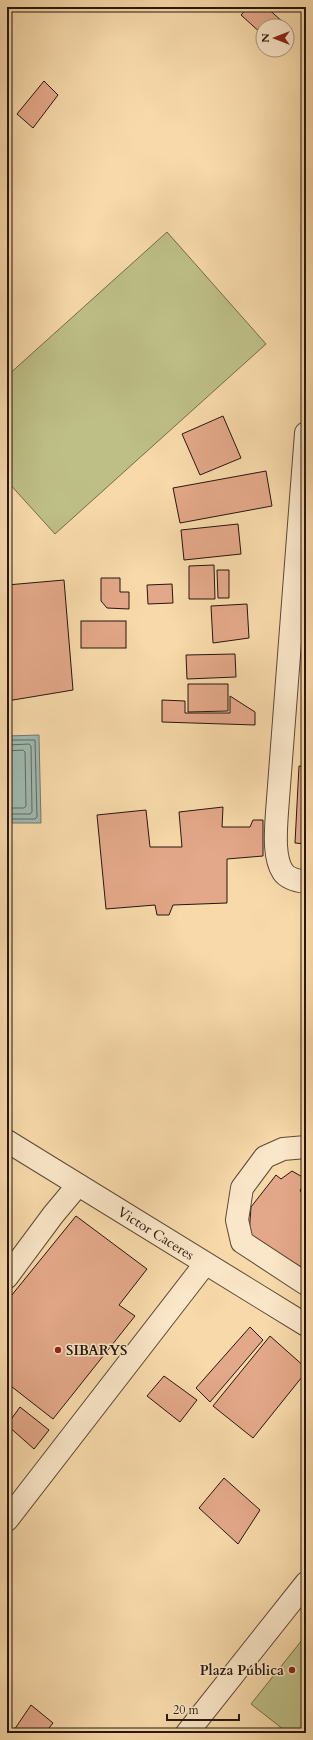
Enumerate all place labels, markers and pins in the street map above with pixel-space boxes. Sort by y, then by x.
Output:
place label: SIBARYS [66,1341,127,1360]
marker: SIBARYS [53,1345,63,1355]
place label: Plaza Pública [200,1661,284,1680]
marker: Plaza Pública [287,1665,297,1675]

